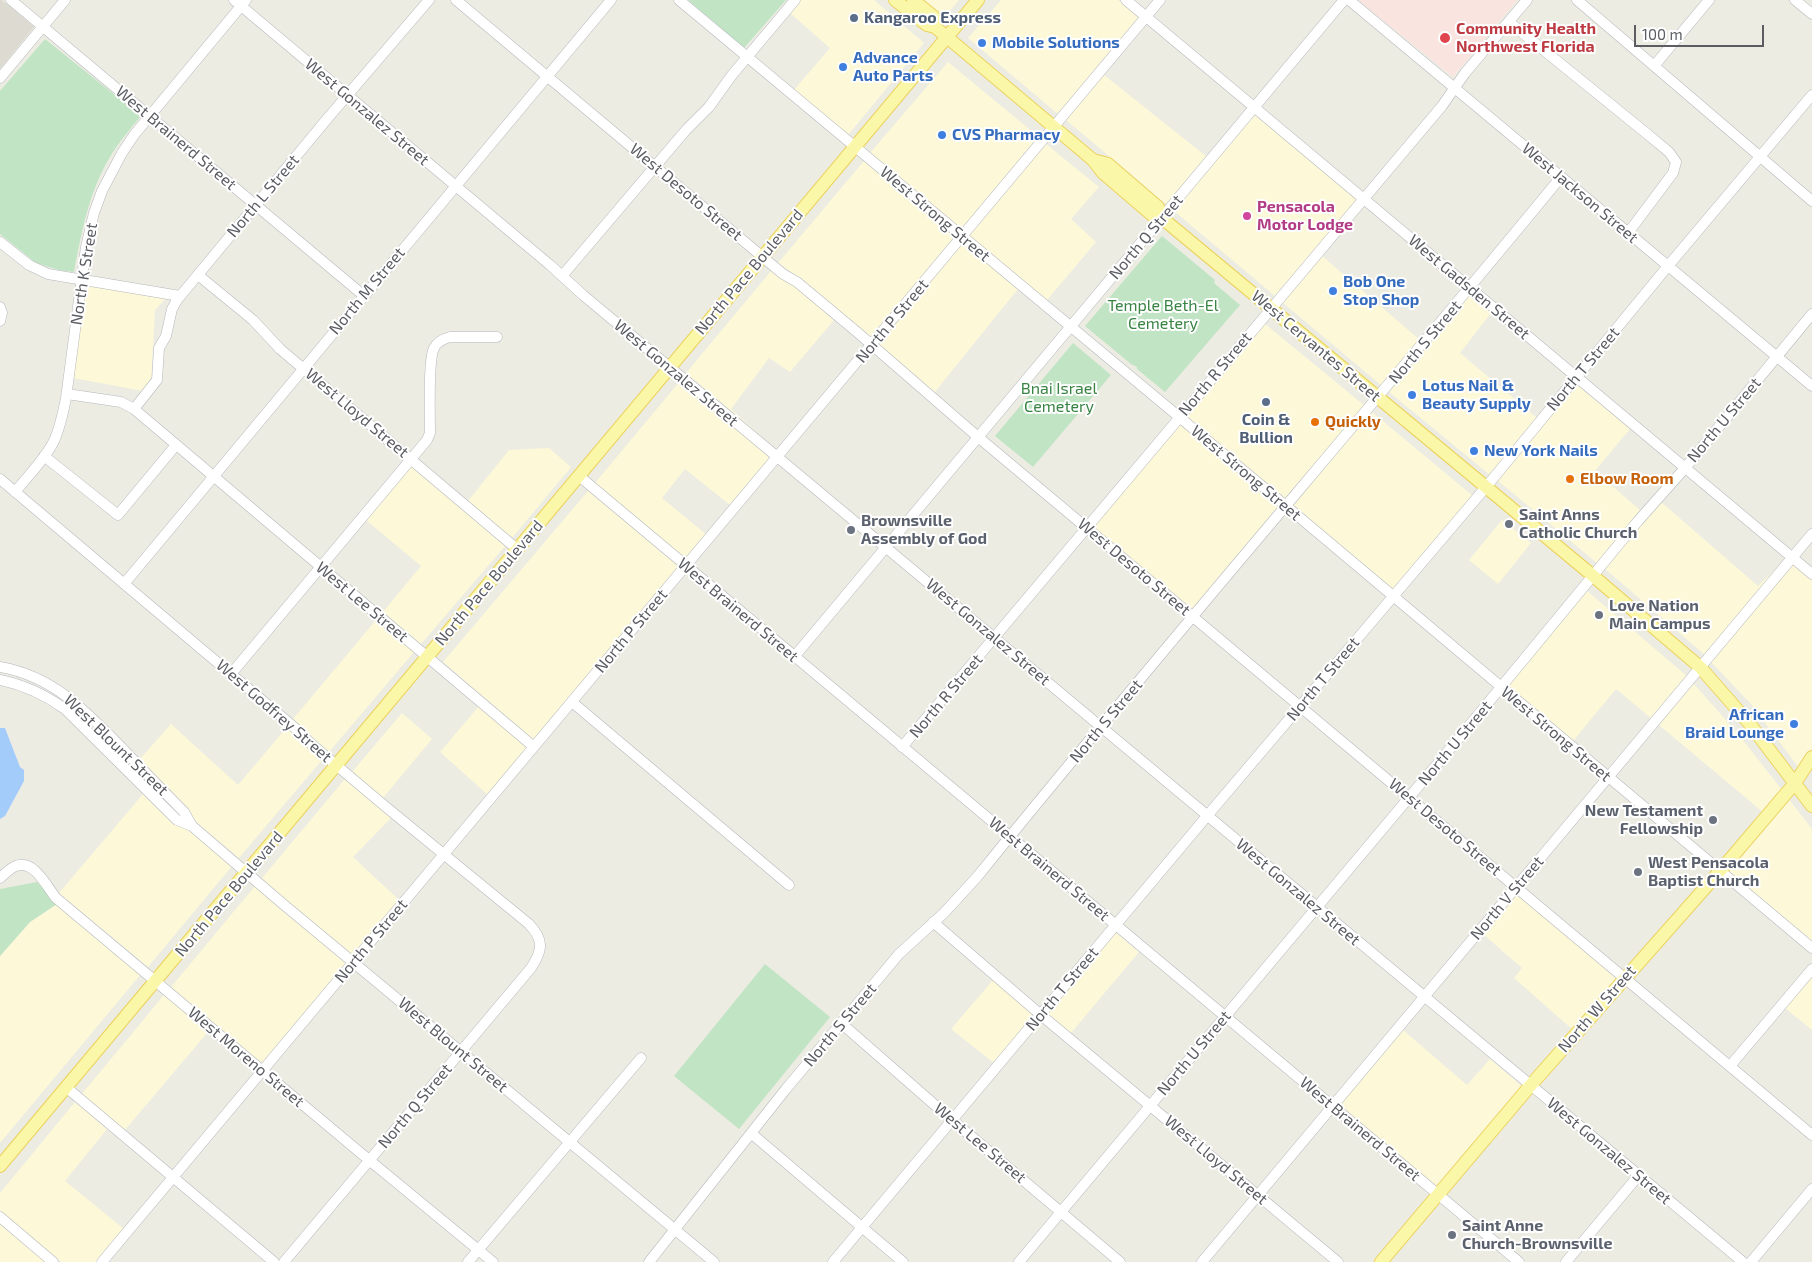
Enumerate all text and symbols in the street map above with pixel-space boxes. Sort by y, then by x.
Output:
place label: Kangaroo Express [864,8,1001,28]
marker: Kangaroo Express [848,12,860,24]
scale bar [1637,15,1767,47]
place label: Community Health Northwest Florida [1456,19,1596,57]
text: 100 m [1642,25,1683,43]
marker: Community Health Northwest Florida [1438,31,1452,45]
place label: Mobile Solutions [992,33,1120,53]
marker: Mobile Solutions [976,37,988,49]
place label: Advance Auto Parts [853,48,933,86]
street label: West Gonzalez Street [301,54,433,170]
marker: Advance Auto Parts [837,61,849,73]
street label: West Brainerd Street [112,82,240,194]
place label: CVS Pharmacy [952,125,1060,145]
marker: CVS Pharmacy [936,129,948,141]
street label: West Desoto Street [626,139,746,245]
street label: West Jackson Street [1518,139,1642,247]
street label: North L Street [223,151,303,241]
street label: West Strong Street [876,162,994,266]
street label: North Q Street [1105,191,1187,283]
place label: Pensacola Motor Lodge [1257,197,1353,235]
street label: North Pace Boulevard [691,205,807,339]
marker: Pensacola Motor Lodge [1241,210,1253,222]
street label: North K Street [66,222,102,326]
street label: West Gadsden Street [1404,231,1534,343]
street label: North M Street [325,244,409,338]
place label: Bob One Stop Shop [1343,272,1419,310]
street label: North P Street [851,275,933,367]
marker: Bob One Stop Shop [1327,285,1339,297]
street label: West Cervantes Street [1248,286,1384,406]
park label: Temple Beth-El Cemetery [1107,296,1219,334]
street label: North S Street [1385,296,1465,388]
street label: West Gonzalez Street [610,315,742,431]
street label: North T Street [1543,323,1623,415]
street label: North R Street [1174,328,1256,420]
street label: West Lloyd Street [301,364,413,462]
street label: North U Street [1683,374,1765,466]
place label: Lotus Nail & Beauty Supply [1422,376,1531,414]
park label: Bnai Israel Cemetery [1021,379,1097,417]
marker: Lotus Nail & Beauty Supply [1406,389,1418,401]
marker: Coin & Bullion [1260,396,1272,408]
place label: Coin & Bullion [1239,410,1293,448]
place label: Quickly [1325,412,1381,432]
marker: Quickly [1309,416,1321,428]
street label: West Strong Street [1187,421,1305,525]
place label: New York Nails [1484,441,1598,461]
marker: New York Nails [1468,445,1480,457]
place label: Elbow Room [1580,469,1674,489]
marker: Elbow Room [1564,473,1576,485]
place label: Saint Anns Catholic Church [1519,505,1637,543]
place label: Brownsville Assembly of God [861,511,987,549]
street label: West Desoto Street [1074,514,1194,620]
street label: North Pace Boulevard [431,516,547,650]
marker: Saint Anns Catholic Church [1503,518,1515,530]
marker: Brownsville Assembly of God [845,524,857,536]
street label: West Brainerd Street [674,554,802,666]
street label: West Lee Street [312,558,412,646]
street label: West Gonzalez Street [922,574,1054,690]
street label: North P Street [590,585,672,677]
place label: Love Nation Main Campus [1609,596,1710,634]
marker: Love Nation Main Campus [1593,609,1605,621]
street label: North T Street [1283,633,1363,725]
street label: North R Street [905,650,987,742]
street label: West Godfrey Street [212,656,336,766]
street label: North S Street [1066,675,1146,767]
street label: West Strong Street [1497,682,1615,786]
street label: West Blount Street [60,690,172,800]
street label: North U Street [1414,697,1496,789]
place label: African Braid Lounge [1685,705,1784,743]
marker: African Braid Lounge [1788,718,1800,730]
street label: West Desoto Street [1385,774,1505,880]
place label: New Testament Fellowship [1585,801,1703,839]
street label: West Brainerd Street [985,813,1113,925]
marker: New Testament Fellowship [1707,814,1719,826]
street label: North Pace Boulevard [171,827,287,961]
street label: West Gonzalez Street [1232,834,1364,950]
street label: North V Street [1466,852,1548,944]
place label: West Pensacola Baptist Church [1648,853,1769,891]
marker: West Pensacola Baptist Church [1632,866,1644,878]
street label: North P Street [330,895,412,987]
street label: North T Street [1022,943,1102,1035]
street label: North W Street [1554,962,1640,1056]
street label: North S Street [800,979,880,1071]
street label: West Blount Street [394,993,512,1097]
street label: West Moreno Street [184,1003,308,1111]
street label: North U Street [1153,1007,1235,1099]
street label: North Q Street [374,1060,456,1152]
street label: West Brainerd Street [1296,1073,1424,1185]
street label: West Gonzalez Street [1543,1093,1675,1209]
street label: West Lee Street [930,1099,1030,1187]
street label: West Lloyd Street [1160,1111,1272,1209]
place label: Saint Anne Church-Brownsville [1462,1216,1613,1254]
marker: Saint Anne Church-Brownsville [1446,1229,1458,1241]

